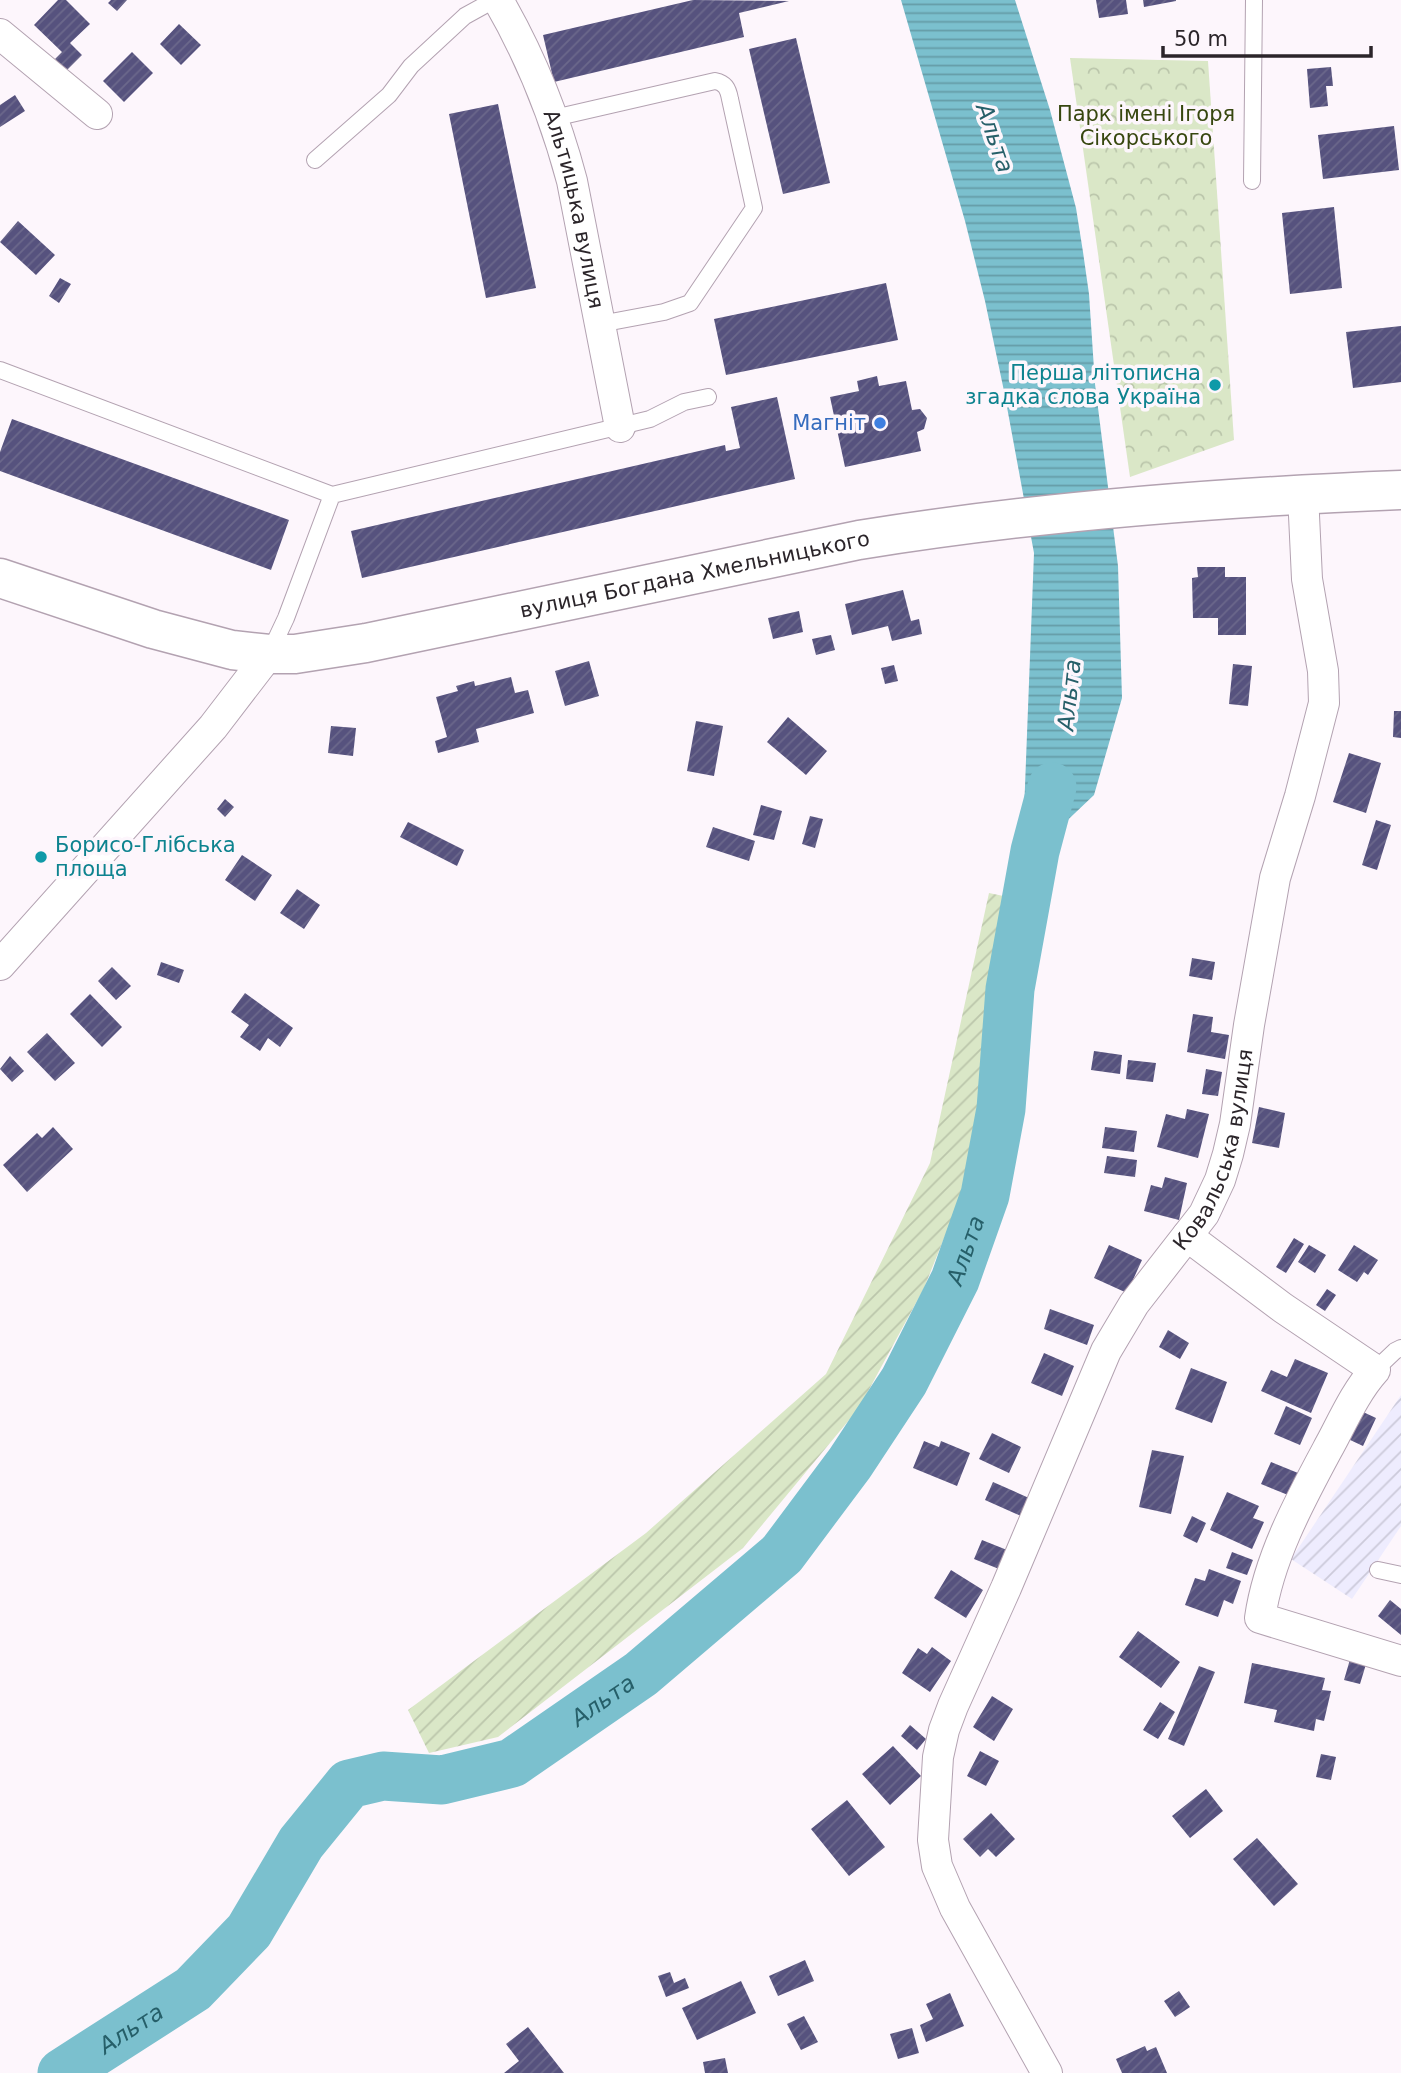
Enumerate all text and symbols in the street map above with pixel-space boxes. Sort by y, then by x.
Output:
scale bar [1163,14,1371,58]
text: 50 m [1174,27,1228,51]
water label: Альта [970,98,1019,176]
park label: Парк імені Ігоря Сікорського [1057,102,1235,150]
street label: Альтицька вулиця [538,106,609,311]
place label: Перша літописна згадка слова Україна [965,361,1201,409]
marker: Перша літописна згадка слова Україна [1207,377,1223,393]
place label: Магніт [792,411,866,435]
marker: Магніт [872,415,888,431]
street label: вулиця Богдана Хмельницького [518,526,872,623]
water label: Альта [1052,658,1086,734]
place label: Борисо-Глібська площа [55,833,236,881]
marker: Борисо-Глібська площа [33,849,49,865]
street label: Ковальська вулиця [1168,1047,1257,1255]
water label: Альта [941,1212,990,1290]
water label: Альта [564,1669,640,1732]
water label: Альта [92,1998,168,2060]

